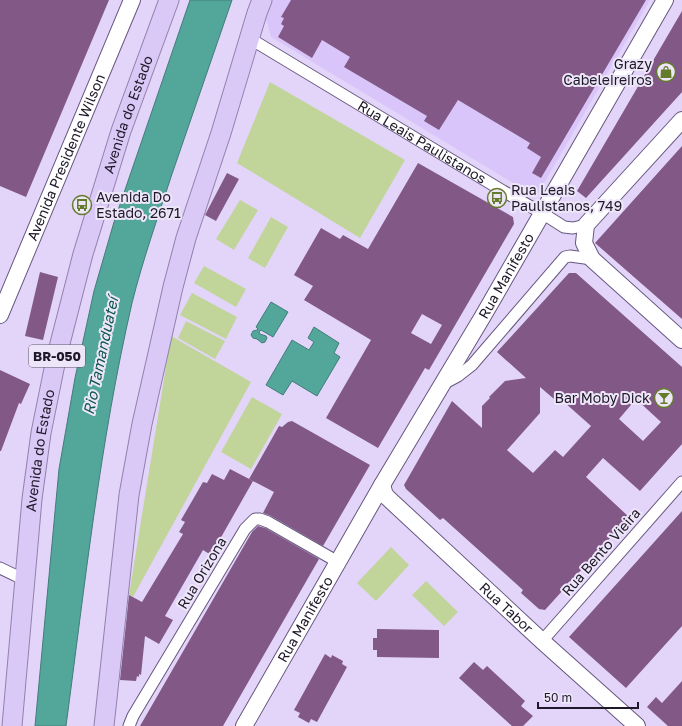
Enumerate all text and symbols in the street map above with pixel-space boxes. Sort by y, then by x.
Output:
street label: Avenida do Estado [99,53,156,175]
place label: Grazy Cabeleireiros [563,55,652,88]
shop icon: Grazy Cabeleireiros [655,61,677,83]
street label: Avenida Presidente Wilson [23,71,108,243]
street label: Rua Leais Paulistanos [355,97,490,187]
place label: Rua Leais Paulistanos, 749 [511,181,622,214]
bus stop icon: Rua Leais Paulistanos, 749 [486,187,508,209]
place label: Avenida Do Estado, 2671 [96,188,181,221]
bus stop icon: Avenida Do Estado, 2671 [71,194,93,216]
street label: Rua Manifesto [474,230,537,321]
water label: Rio Tamanduateí [79,291,122,416]
road number: BR-050 [29,345,85,367]
bar icon: Bar Moby Dick [653,387,675,409]
street label: Avenida do Estado [22,388,58,512]
place label: Bar Moby Dick [555,389,650,406]
street label: Rua Bento Vieira [558,504,643,599]
street label: Rua Orizona [173,534,230,612]
street label: Rua Manifesto [273,573,336,665]
street label: Rua Tabor [476,578,537,637]
scale bar [538,684,638,710]
text: 50 m [544,690,572,705]

